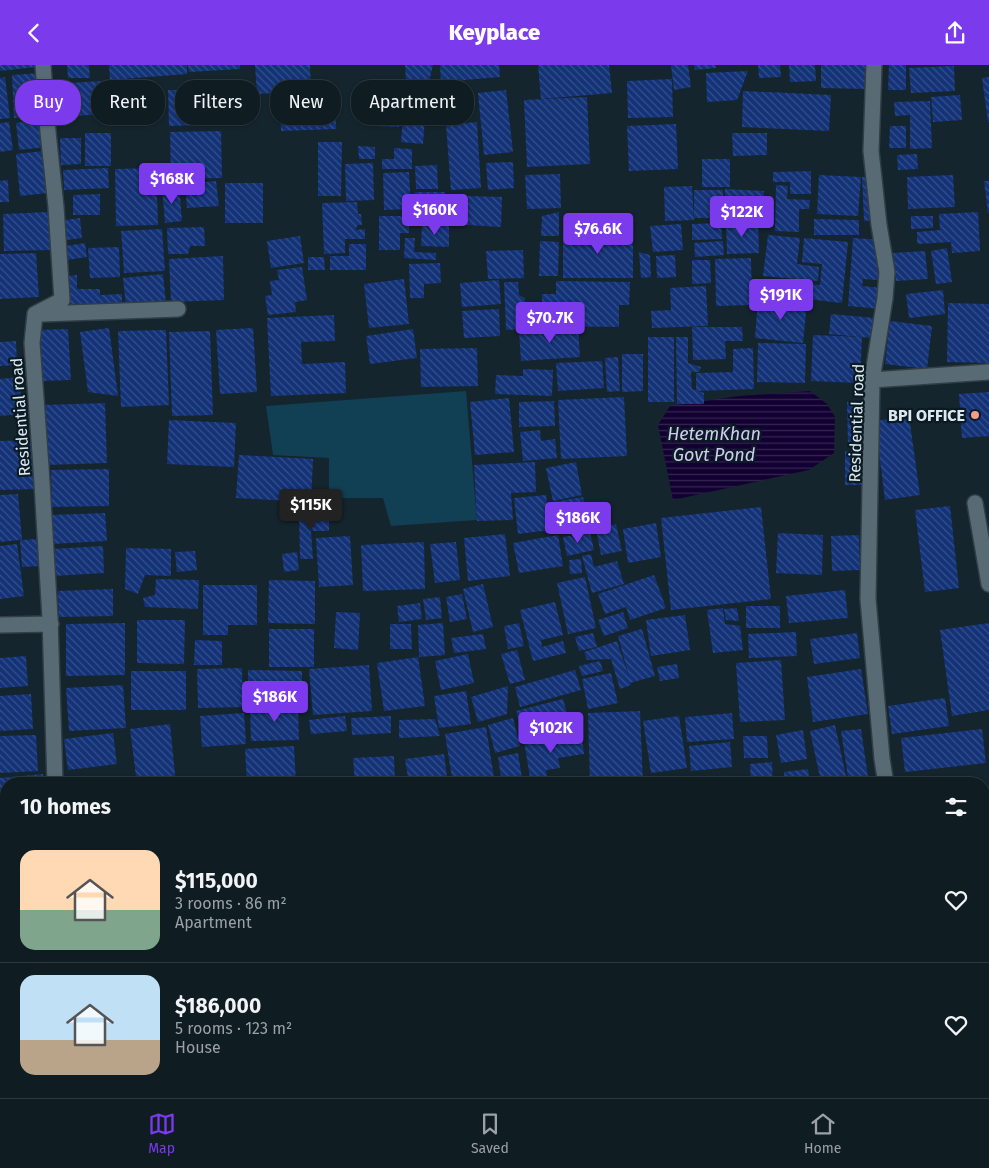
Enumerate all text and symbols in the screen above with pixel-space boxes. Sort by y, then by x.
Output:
icon: back [20,19,48,47]
text: Keyplace [449,19,540,46]
icon: share [941,19,969,47]
chip: Buy [15,80,81,125]
chip: Rent [91,80,165,125]
chip: Filters [175,80,260,125]
chip: New [270,80,341,125]
chip: Apartment [351,80,474,125]
pin: $168K [137,163,207,205]
text: $168K [150,169,194,188]
pin: $160K [400,193,470,236]
pin: $122K [707,195,777,238]
text: $160K [413,200,457,219]
text: $122K [721,202,763,221]
pin: $76.6K [557,213,639,255]
text: $76.6K [574,219,622,238]
pin: $191K [746,279,816,321]
text: $191K [760,285,802,304]
pin: $70.7K [509,301,591,344]
text: $70.7K [527,308,573,327]
street label: Residential road [7,357,34,477]
street label: Residential road [845,363,868,483]
place label: BPI OFFICE [888,406,965,425]
marker: BPI OFFICE [969,409,981,421]
water label: HetemKhan Govt Pond [667,423,761,466]
pin: $115K [276,489,346,531]
text: $115K [290,495,332,514]
pin: $186K [543,501,613,544]
text: $186K [556,508,600,527]
pin: $186K [240,681,310,723]
text: $186K [253,687,297,706]
pin: $102K [516,711,586,754]
text: $102K [529,718,573,737]
icon: filters [942,793,970,821]
text: 10 homes [20,794,111,820]
text: $115,000 [175,868,258,894]
icon: home [60,870,120,930]
icon: heart [942,886,970,914]
text: 3 rooms · 86 m² [175,894,287,913]
text: Apartment [175,913,252,932]
text: $186,000 [175,993,261,1019]
icon: home [60,995,120,1055]
icon: heart [942,1011,970,1039]
text: 5 rooms · 123 m² [175,1019,292,1038]
text: House [175,1038,221,1057]
tab: Map [148,1110,176,1157]
tab: Saved [471,1110,509,1157]
tab: Home [804,1110,841,1157]

